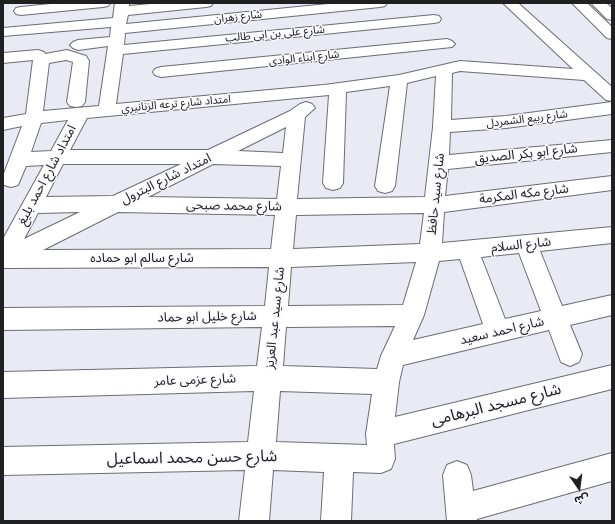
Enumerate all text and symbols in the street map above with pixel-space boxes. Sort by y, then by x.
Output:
street label: شارع زهران [213,8,263,26]
street label: شارع على بن ابى طالب [225,23,325,45]
street label: شارع ابناء الوادى [268,48,340,68]
street label: امتداد شارع ترعه الزنانيري [121,93,231,115]
street label: شارع ربيع الشمردل [486,107,568,131]
street label: امتداد شارع احمد بليغ [14,122,80,228]
street label: شارع ابو بكر الصديق [474,141,578,167]
street label: امتداد شارع البترول [118,150,214,208]
street label: شارع سيد حافظ [424,152,448,236]
street label: شارع مكه المكرمة [478,181,570,207]
street label: شارع محمد صبحى [186,197,282,215]
street label: شارع السلام [490,234,552,256]
street label: شارع سالم ابو حماده [90,250,194,266]
street label: شارع سيد عبد العزيز [262,266,288,370]
street label: شارع خليل ابو حماد [157,308,257,326]
street label: شارع احمد سعيد [458,314,546,348]
street label: شارع عزمى عامر [154,371,236,389]
street label: شارع مسجد البرهامى [429,380,563,430]
street label: شارع حسن محمد اسماعيل [107,447,277,469]
north arrow [559,468,599,508]
text: ش [573,491,591,509]

